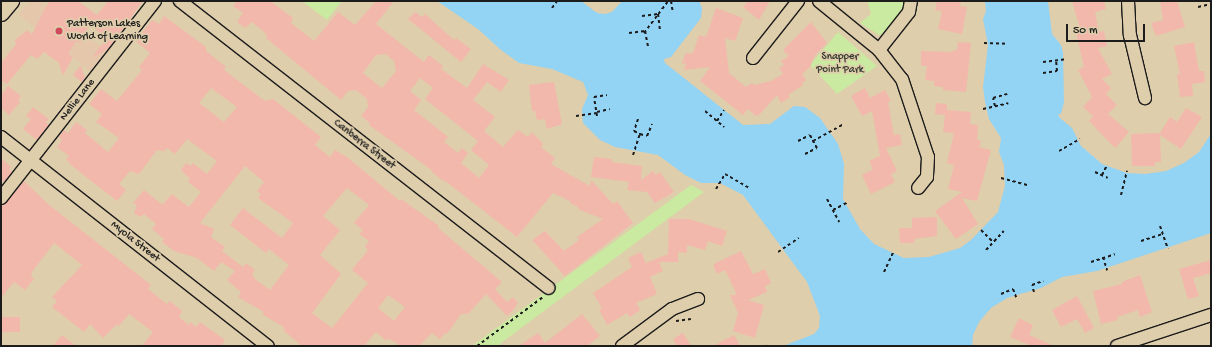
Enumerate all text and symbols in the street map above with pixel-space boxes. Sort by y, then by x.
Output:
scale bar [1068,16,1147,42]
place label: Patterson Lakes World of Learning [67,18,148,44]
text: 50 m [1073,24,1098,38]
marker: Patterson Lakes World of Learning [54,26,64,36]
park label: Snapper Point Park [816,51,864,77]
street label: Nellie Lane [58,76,98,124]
street label: Canberra Street [331,117,397,173]
street label: Myola Street [108,219,162,265]

